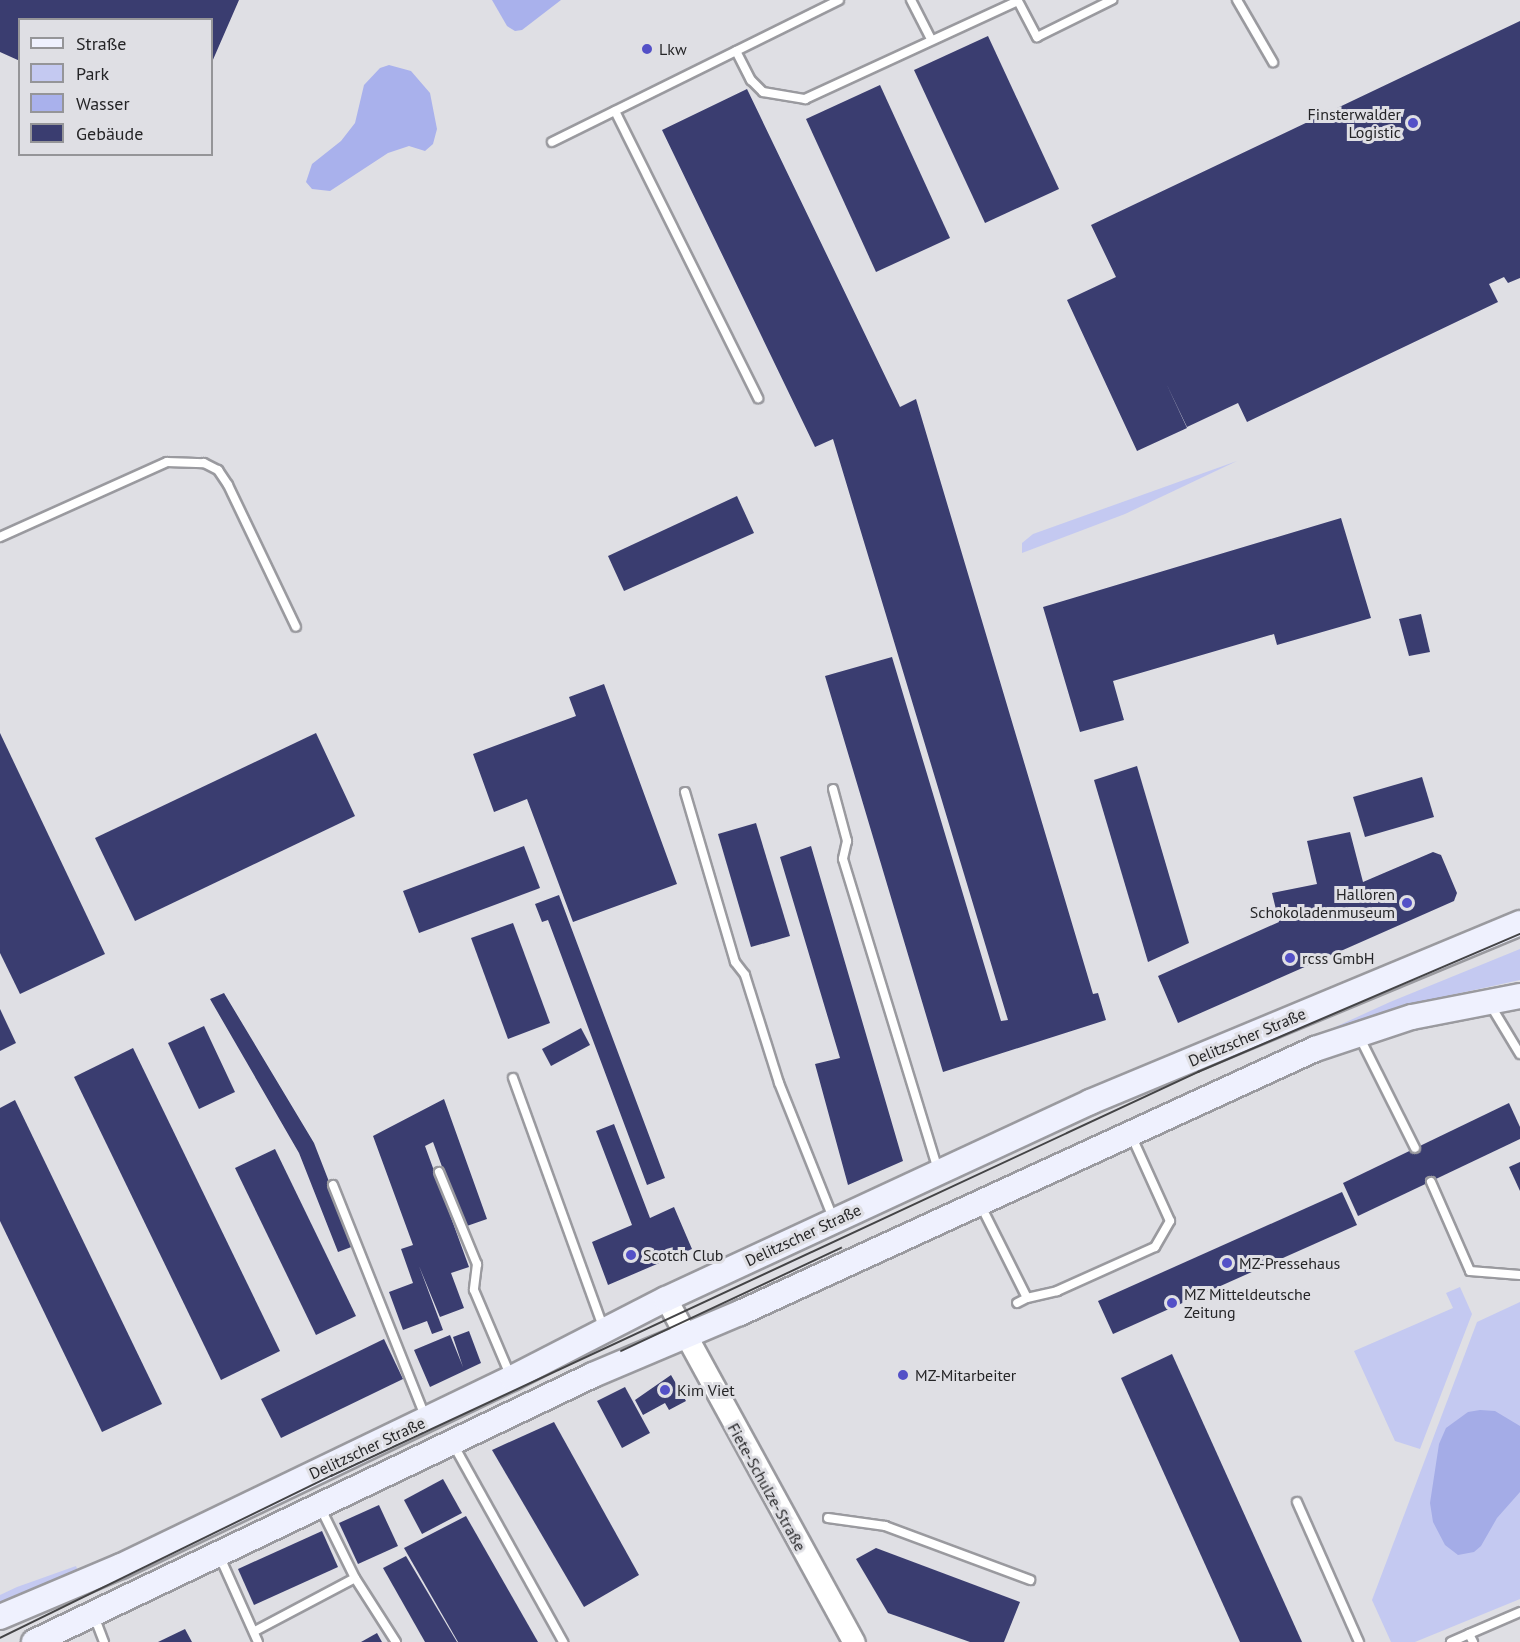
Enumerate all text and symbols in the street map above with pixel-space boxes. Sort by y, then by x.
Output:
legend [18,18,213,156]
text: Straße [76,32,127,55]
place label: Lkw [659,39,687,59]
marker: Lkw [640,42,654,56]
text: Park [76,62,109,85]
text: Wasser [76,92,130,115]
place label: Finsterwalder Logistic [1308,104,1401,142]
marker: Finsterwalder Logistic [1406,116,1420,130]
text: Gebäude [76,122,143,145]
place label: Halloren Schokoladenmuseum [1250,884,1395,922]
marker: Halloren Schokoladenmuseum [1400,896,1414,910]
place label: rcss GmbH [1302,948,1375,968]
marker: rcss GmbH [1283,951,1297,965]
street label: Delitzscher Straße [1185,1004,1309,1070]
street label: Delitzscher Straße [742,1200,864,1270]
place label: Scotch Club [643,1245,723,1265]
marker: Scotch Club [624,1248,638,1262]
place label: MZ-Pressehaus [1239,1253,1340,1273]
marker: MZ-Pressehaus [1220,1256,1234,1270]
place label: MZ Mitteldeutsche Zeitung [1184,1284,1312,1322]
marker: MZ Mitteldeutsche Zeitung [1165,1296,1179,1310]
place label: MZ-Mitarbeiter [915,1365,1016,1385]
marker: MZ-Mitarbeiter [896,1368,910,1382]
place label: Kim Viet [677,1380,735,1400]
marker: Kim Viet [658,1383,672,1397]
street label: Delitzscher Straße [306,1413,428,1483]
street label: Fiete-Schulze-Straße [724,1420,810,1554]

